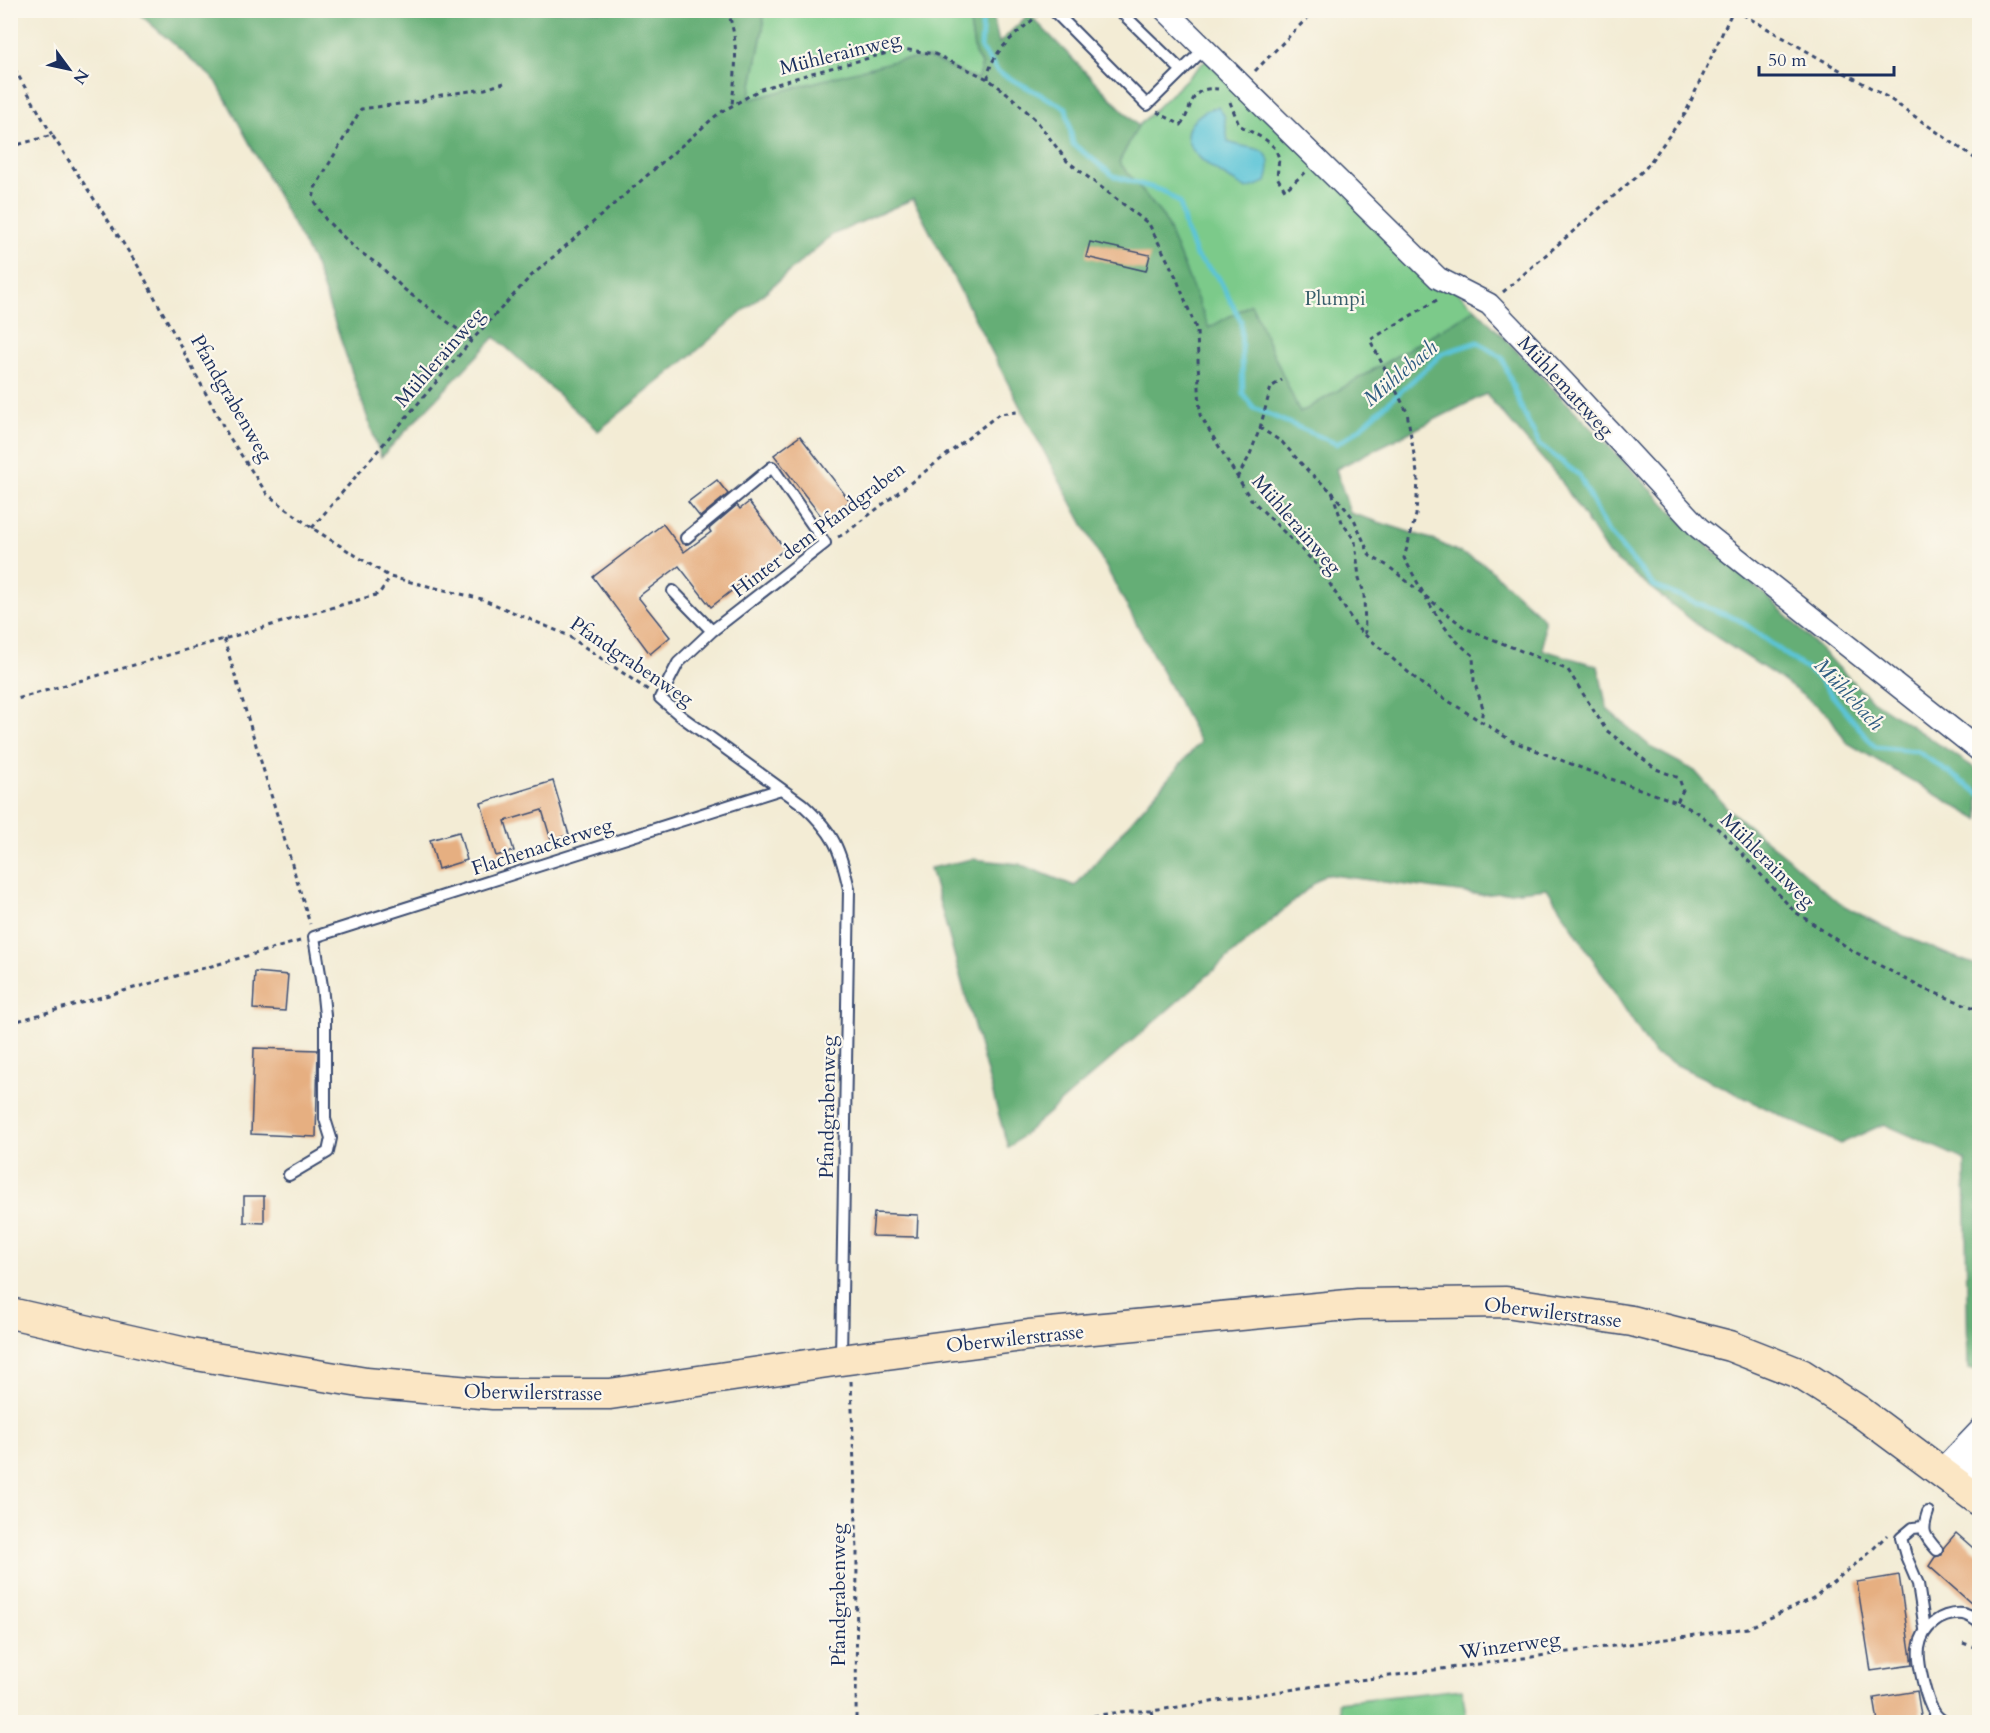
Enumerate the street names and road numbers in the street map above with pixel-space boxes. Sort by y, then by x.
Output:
street label: Mühlerainweg [777,25,904,82]
street label: Mühlerainweg [388,301,491,413]
street label: Pfandgrabenweg [184,329,279,468]
street label: Mühlemattweg [1512,330,1620,443]
street label: Hinter dem Pfandgraben [726,455,911,604]
street label: Mühlerainweg [1246,469,1348,581]
street label: Pfandgrabenweg [565,610,699,713]
street label: Mühlerainweg [1714,807,1822,914]
street label: Flachenackerweg [468,811,617,882]
street label: Pfandgrabenweg [813,1034,842,1179]
street label: Oberwilerstrasse [1482,1291,1624,1334]
street label: Oberwilerstrasse [945,1318,1086,1359]
street label: Oberwilerstrasse [463,1378,603,1407]
street label: Pfandgrabenweg [825,1523,852,1667]
street label: Winzerweg [1457,1625,1563,1666]

